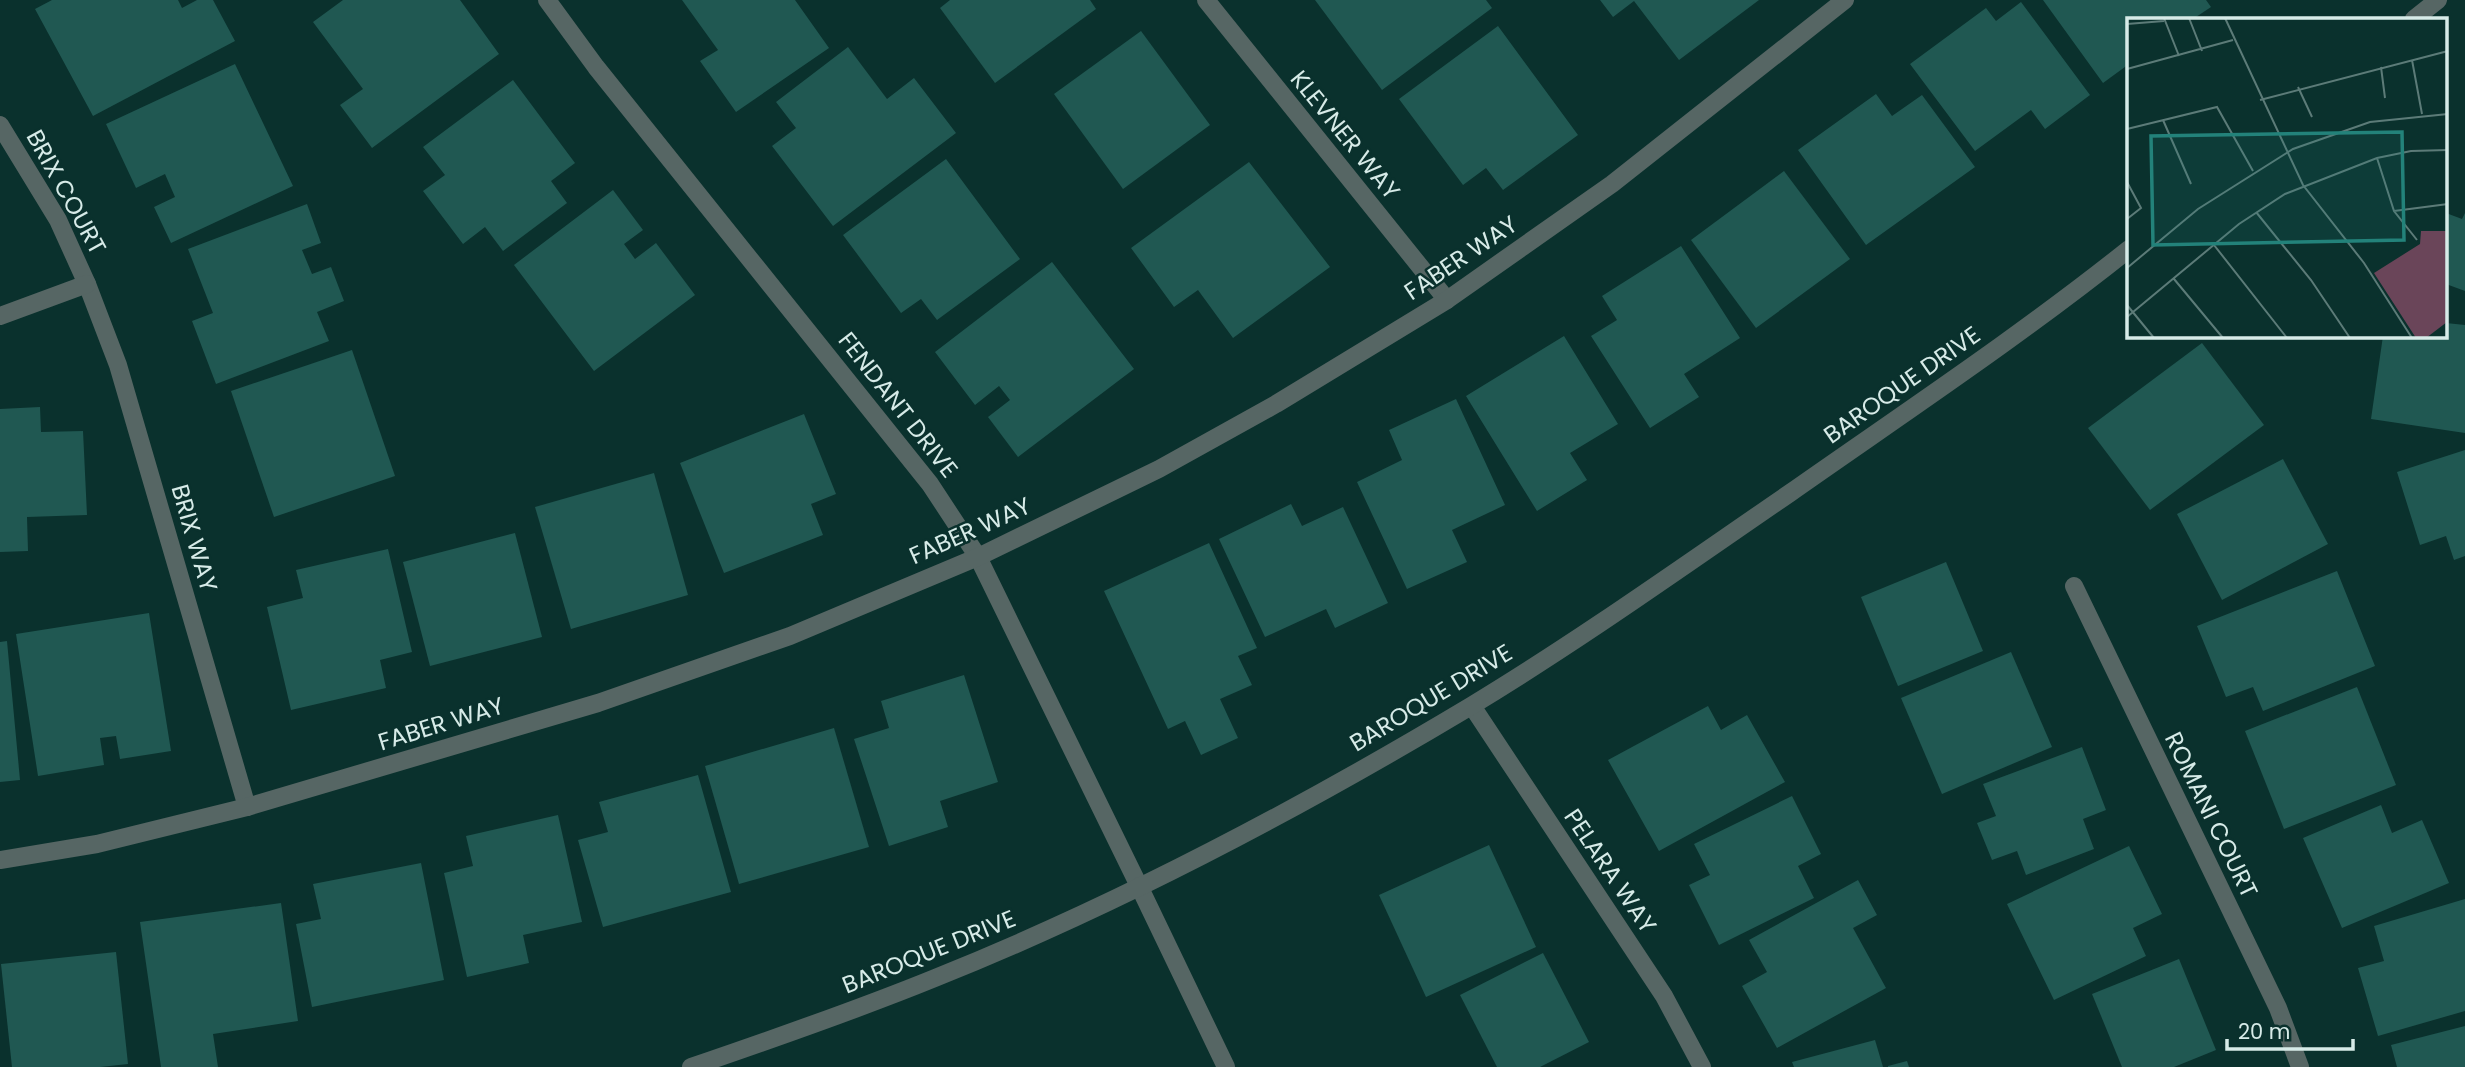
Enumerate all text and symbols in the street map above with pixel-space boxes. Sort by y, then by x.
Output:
inset map [2127,18,2448,338]
street label: KLEVNER WAY [1283,63,1408,206]
street label: BRIX COURT [19,124,114,260]
street label: FABER WAY [1398,208,1524,308]
street label: BAROQUE DRIVE [1817,318,1987,451]
street label: FENDANT DRIVE [831,325,966,484]
street label: BRIX WAY [163,480,226,595]
street label: FABER WAY [904,489,1036,572]
street label: BAROQUE DRIVE [1343,636,1518,759]
street label: FABER WAY [374,689,508,758]
street label: ROMANI COURT [2157,726,2266,903]
street label: PELARA WAY [1557,802,1664,939]
street label: BAROQUE DRIVE [837,902,1020,1001]
scale bar [2227,1007,2353,1052]
text: 20 m [2238,1017,2291,1046]

